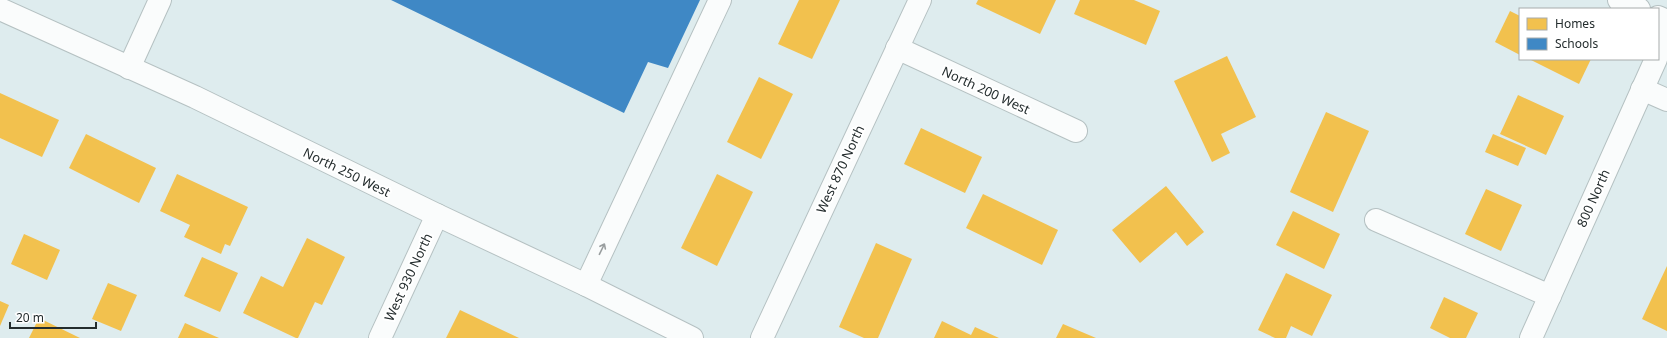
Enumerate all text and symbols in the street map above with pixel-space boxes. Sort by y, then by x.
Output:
legend [1519,8,1659,60]
text: Homes [1555,15,1595,32]
text: Schools [1555,35,1598,52]
street label: North 200 West [939,62,1033,118]
street label: West 870 North [812,122,868,216]
street label: North 250 West [300,143,394,201]
street label: 800 North [1572,166,1614,230]
street label: West 930 North [380,230,436,324]
one-way arrow [599,244,606,256]
scale bar [10,304,96,330]
text: 20 m [16,309,44,326]

